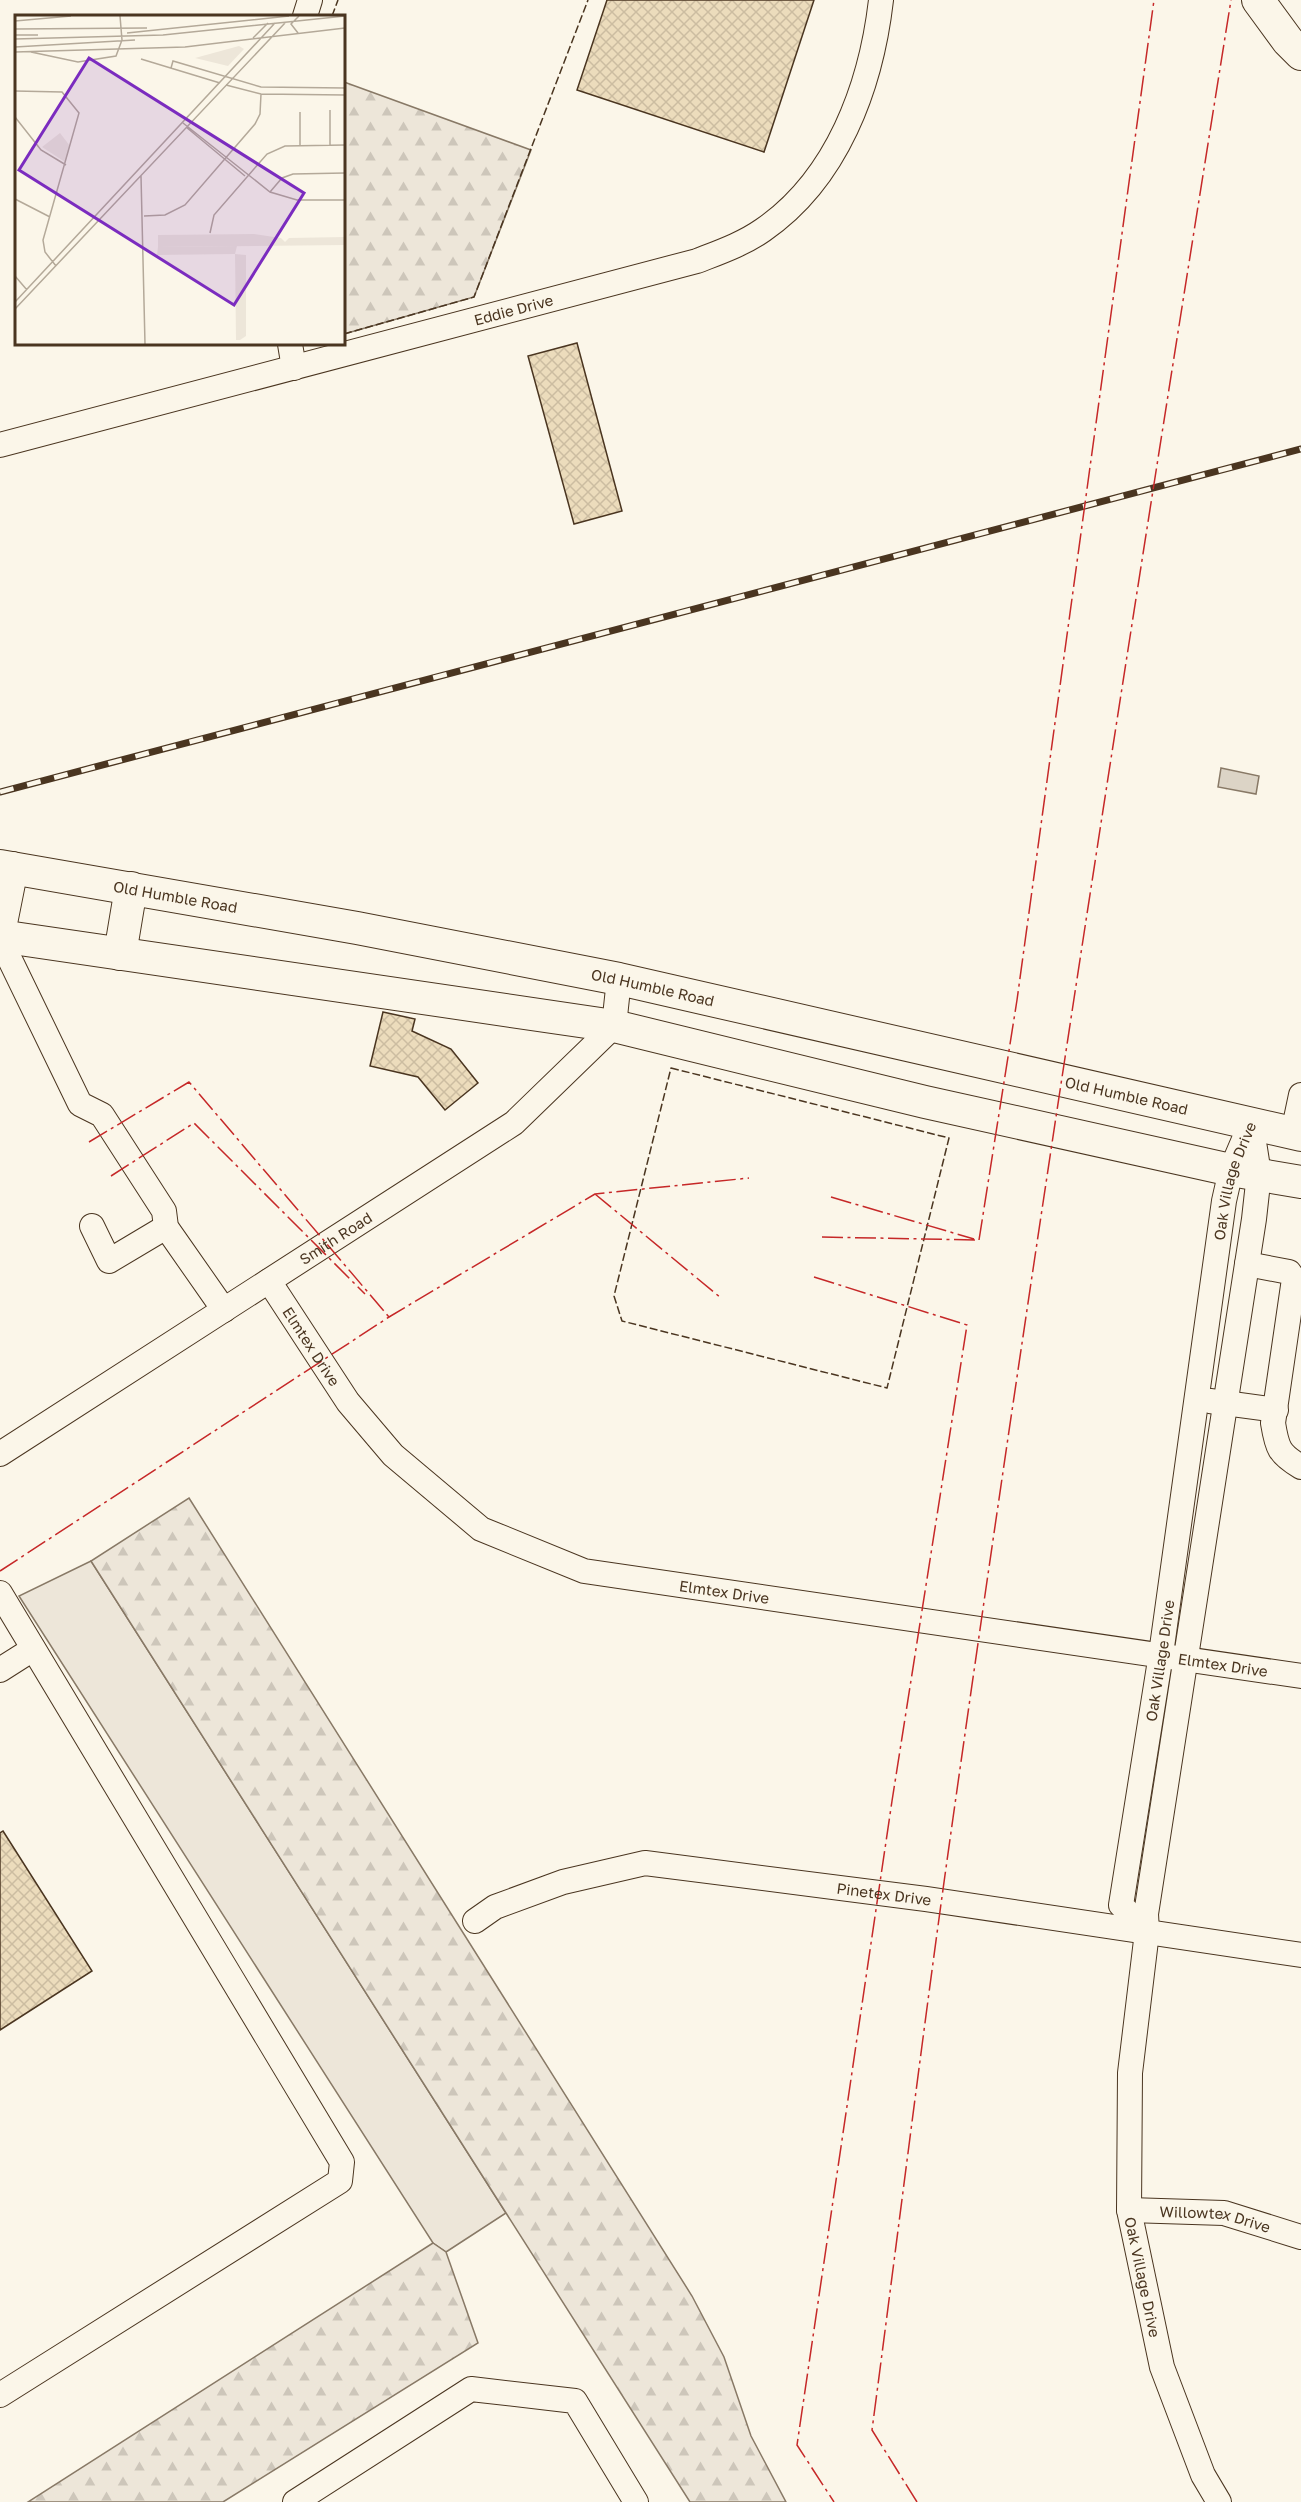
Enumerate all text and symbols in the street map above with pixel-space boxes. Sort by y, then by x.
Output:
inset map [15,15,345,345]
street label: Eddie Drive [472,290,555,329]
street label: Old Humble Road [112,877,239,916]
street label: Old Humble Road [590,965,716,1010]
street label: Old Humble Road [1063,1072,1190,1118]
street label: Oak Village Drive [1210,1119,1260,1241]
street label: Smith Road [296,1208,375,1268]
street label: Elmtex Drive [279,1303,344,1389]
street label: Elmtex Drive [678,1576,771,1607]
street label: Oak Village Drive [1141,1598,1178,1723]
street label: Elmtex Drive [1177,1649,1269,1680]
street label: Pinetex Drive [836,1879,933,1909]
street label: Willowtex Drive [1159,2202,1273,2236]
street label: Oak Village Drive [1121,2215,1165,2339]

